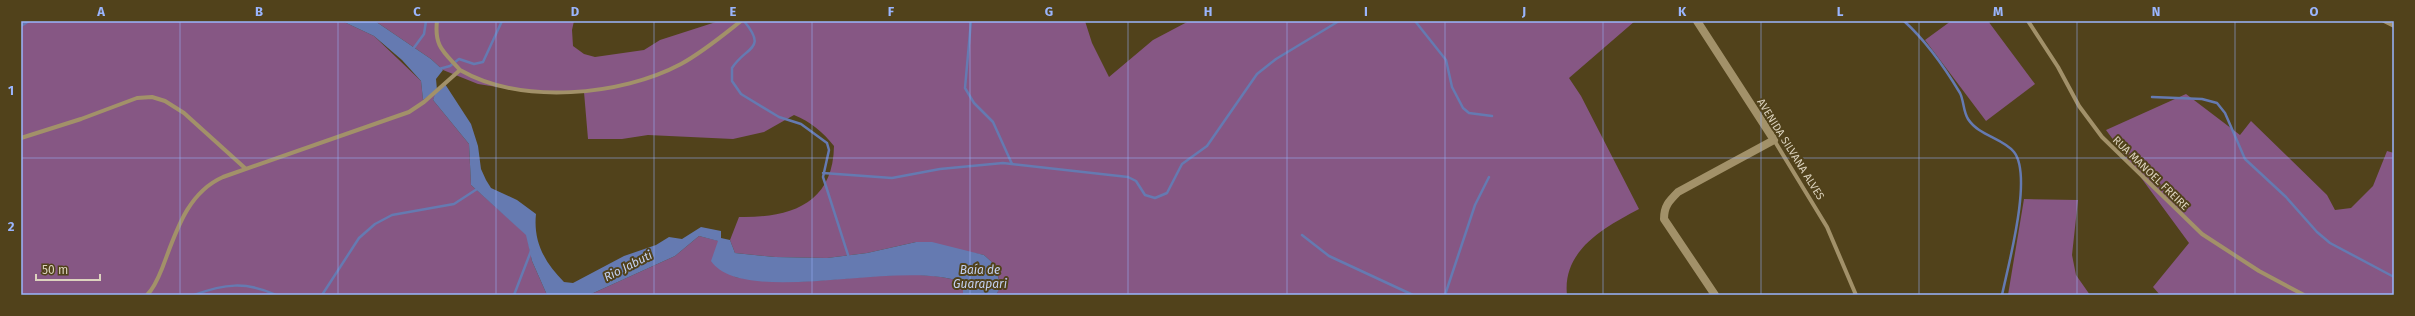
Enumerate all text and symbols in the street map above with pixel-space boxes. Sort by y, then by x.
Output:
text: A [96,4,105,19]
text: B [255,4,263,19]
text: C [413,4,421,19]
text: D [571,4,580,19]
text: E [730,4,737,19]
text: F [888,4,895,19]
text: G [1045,4,1053,19]
text: H [1204,4,1212,19]
text: I [1364,4,1368,19]
text: J [1521,4,1526,19]
text: K [1678,4,1687,19]
text: L [1837,4,1844,19]
text: M [1993,4,2003,19]
text: N [2152,4,2160,19]
text: O [2310,4,2319,19]
text: 1 [8,83,14,98]
street label: AVENIDA SILVANA ALVES [1754,96,1827,202]
street label: RUA MANOEL FREIRE [2110,134,2192,213]
text: 2 [8,219,15,234]
water label: Rio Jabuti [601,248,655,284]
scale bar [36,256,100,282]
text: 50 m [42,263,68,277]
water label: Baía de Guarapari [953,263,1008,291]

